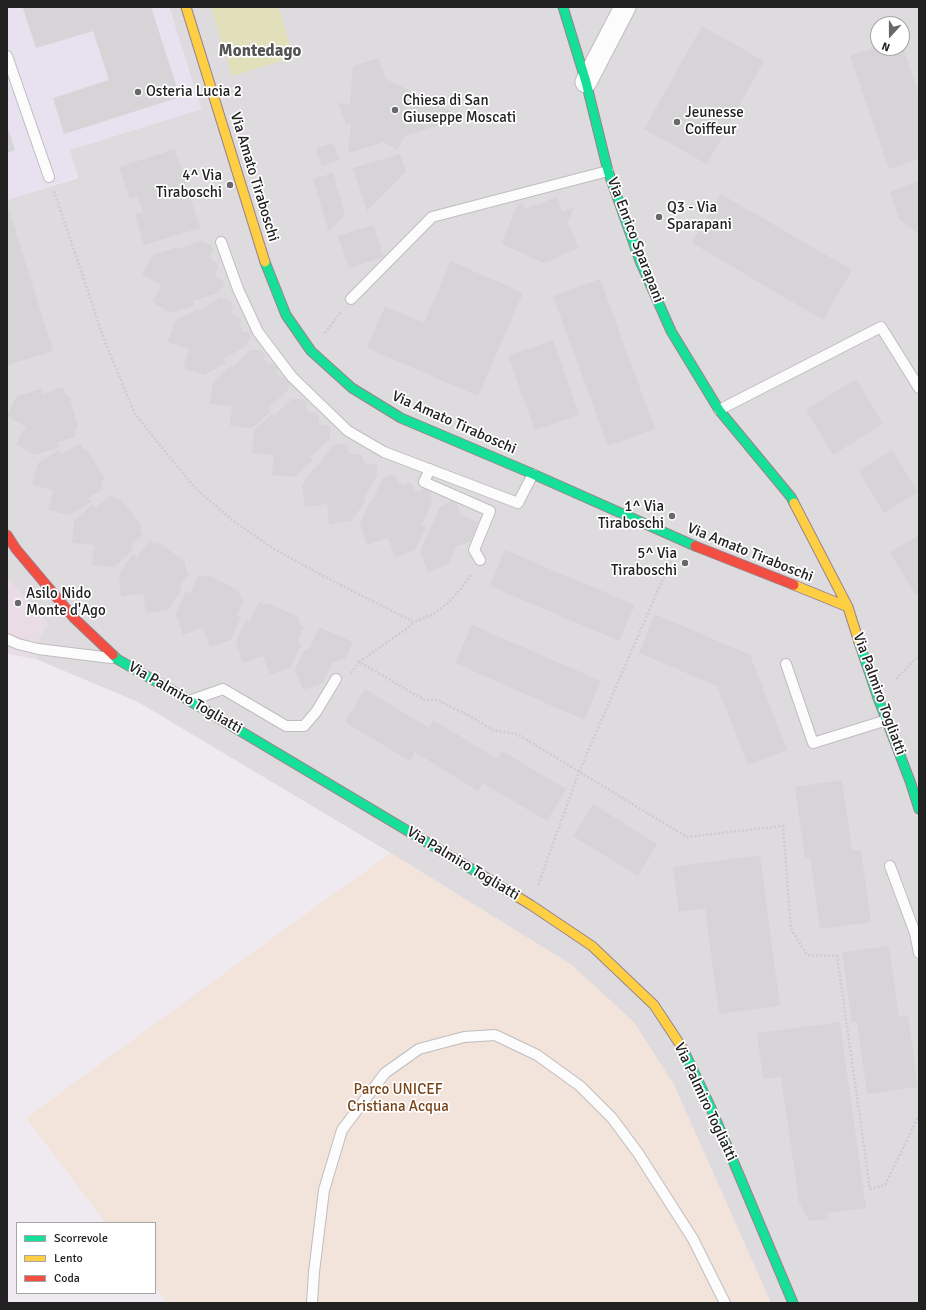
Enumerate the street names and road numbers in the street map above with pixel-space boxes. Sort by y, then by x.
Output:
street label: Via Amato Tiraboschi [226,110,282,244]
street label: Via Enrico Sparapani [603,175,667,305]
street label: Via Amato Tiraboschi [389,387,519,459]
street label: Via Amato Tiraboschi [684,519,816,587]
street label: Via Palmiro Togliatti [849,631,909,757]
street label: Via Palmiro Togliatti [125,658,245,738]
street label: Via Palmiro Togliatti [403,823,523,905]
street label: Via Palmiro Togliatti [670,1040,740,1164]

